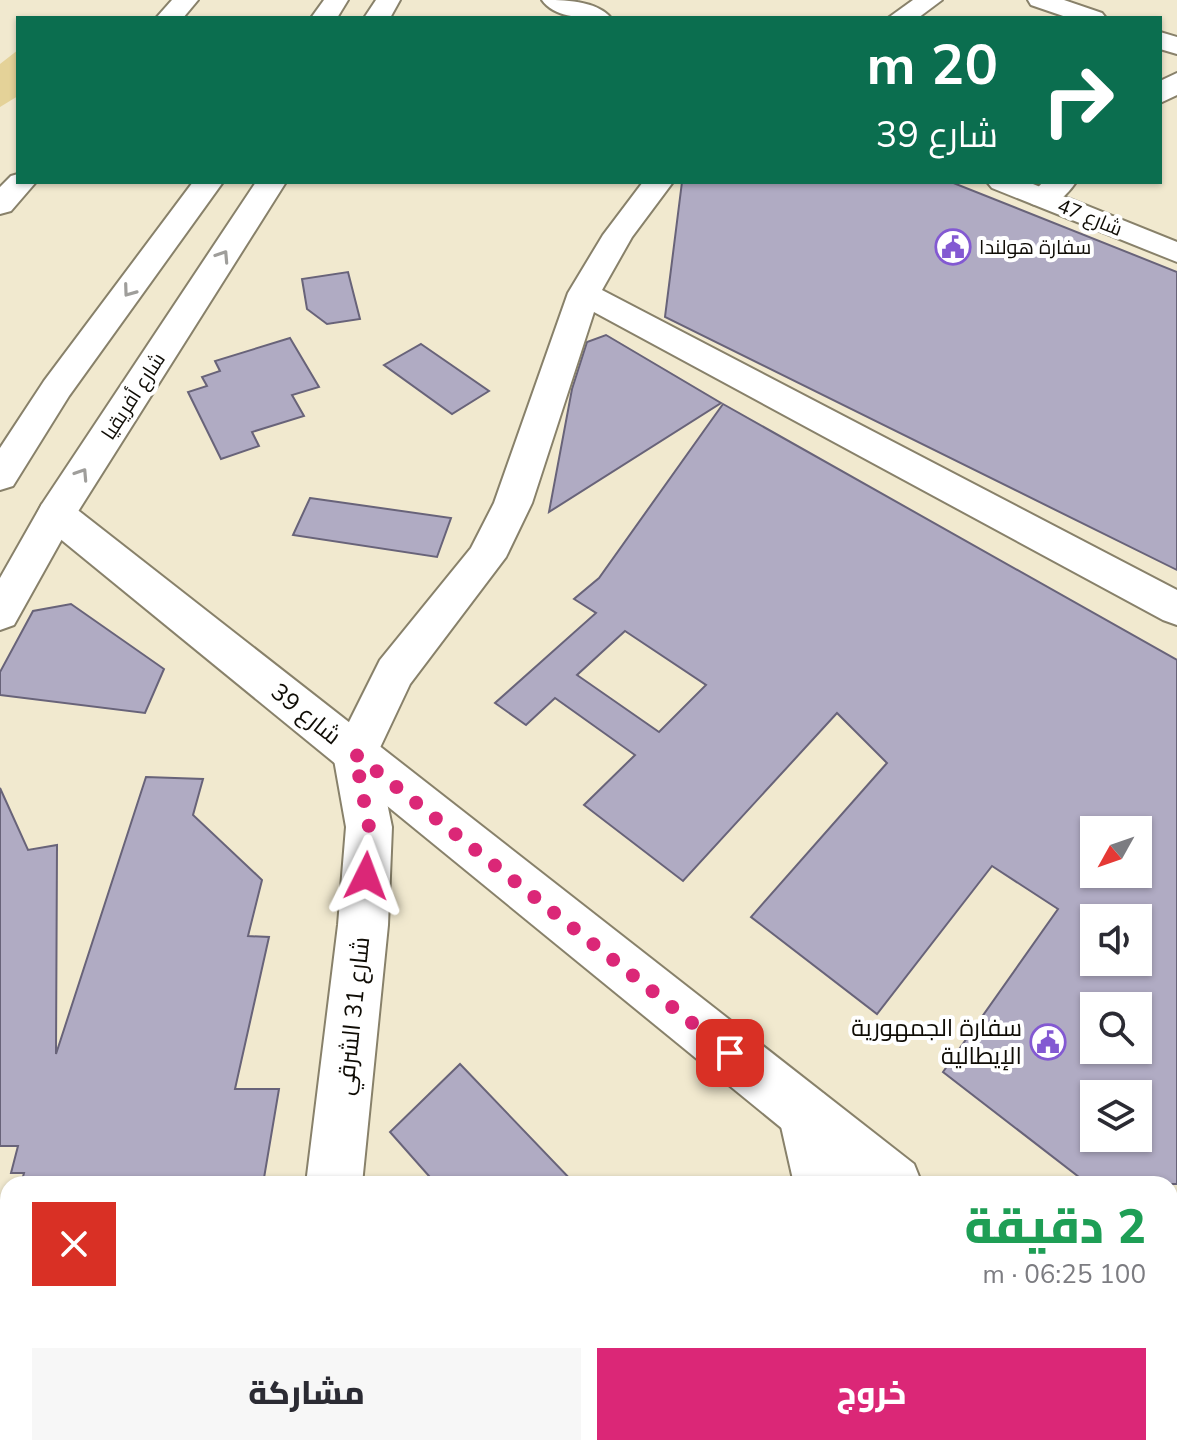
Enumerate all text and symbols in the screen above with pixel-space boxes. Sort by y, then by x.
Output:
text: 20 m [867,27,998,104]
icon: right [1026,48,1130,152]
text: شارع 39 [876,111,998,160]
street label: شارع 47 [1053,192,1126,243]
public building icon: سفارة هولندا [934,228,972,266]
place label: سفارة هولندا [979,234,1091,261]
one-way arrow [214,250,229,265]
one-way arrow [125,282,139,296]
street label: شارع أفريقيا [95,347,172,445]
one-way arrow [72,468,87,483]
street label: شارع 39 [264,676,348,752]
north arrow [1080,816,1152,888]
map controls [1080,816,1152,1152]
position arrow [324,834,408,918]
button: sound [1080,904,1152,976]
street label: شارع 31 الشرقي [329,935,380,1097]
button: search [1080,992,1152,1064]
place label: سفارة الجمهورية الإيطالية [851,1012,1022,1072]
pin [696,1019,764,1087]
public building icon: سفارة الجمهورية الإيطالية [1029,1023,1067,1061]
icon: arrive [708,1031,752,1075]
button: layers [1080,1080,1152,1152]
text: 2 دقيقة [964,1194,1146,1260]
button: close [32,1202,116,1286]
text: 100 m · 06:25 [983,1257,1146,1292]
button: مشاركة [32,1348,581,1440]
button: خروج [597,1348,1146,1440]

